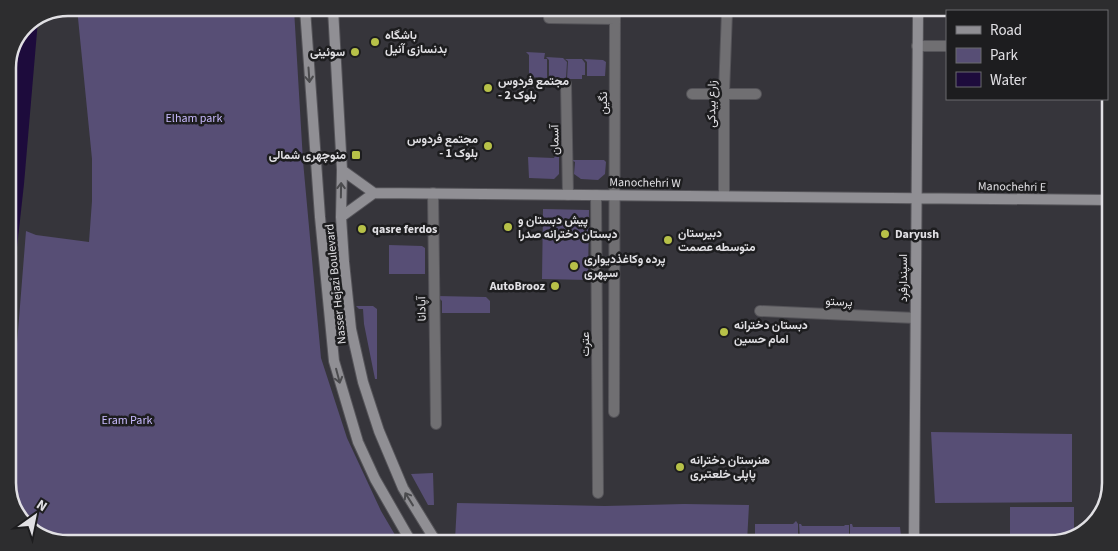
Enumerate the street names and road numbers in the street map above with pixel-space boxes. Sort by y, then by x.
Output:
street label: زارع بیدکی [703,80,721,128]
street label: نگین [595,92,612,114]
street label: آسمان [546,123,564,155]
street label: Manochehri W [609,174,681,192]
street label: Manochehri E [978,178,1046,196]
street label: Nasser Hejazi Boulevard [321,223,351,345]
street label: اسپندارفرد [895,254,912,302]
street label: پرستو [825,293,853,311]
street label: آپادانا [413,295,431,322]
street label: عترت [577,332,594,356]

